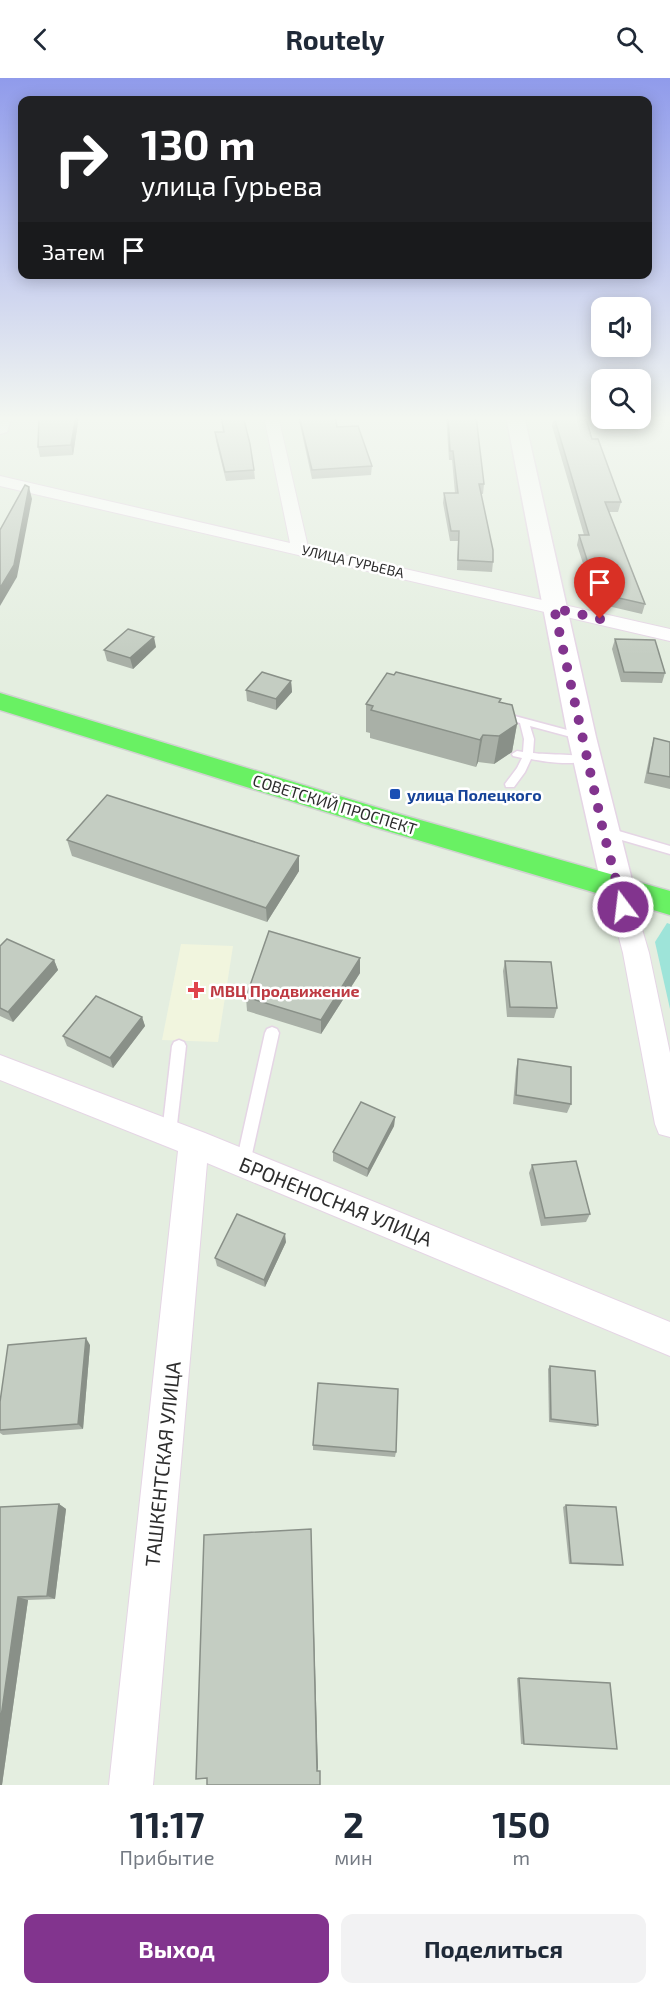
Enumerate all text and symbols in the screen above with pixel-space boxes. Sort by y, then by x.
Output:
icon: back [24,23,57,56]
text: Routely [285,23,385,55]
icon: search [613,23,646,56]
text: 130 m [141,118,256,168]
icon: right [42,120,120,198]
text: улица Гурьева [141,169,323,201]
icon: arrive [117,234,150,267]
text: Затем [42,238,105,264]
map controls [591,297,651,429]
button: sound [591,297,651,357]
button: search [591,369,651,429]
street label: УЛИЦА ГУРЬЕВА [300,541,406,581]
pin [574,557,625,619]
icon: arrive [583,566,616,599]
street label: СОВЕТСКИЙ ПРОСПЕКТ [251,770,419,838]
place label: улица Полецкого [407,785,542,804]
marker: улица Полецкого [388,787,402,801]
position arrow [591,875,655,939]
marker: МВЦ Продвижение [187,981,205,999]
place label: МВЦ Продвижение [210,981,360,1000]
street label: БРОНЕНОСНАЯ УЛИЦА [236,1151,436,1251]
street label: ТАШКЕНТСКАЯ УЛИЦА [139,1359,185,1568]
text: 11:17 [130,1802,205,1845]
text: 2 [343,1802,364,1845]
text: 150 [492,1802,550,1845]
text: Прибытие [120,1845,215,1869]
text: мин [334,1845,373,1869]
text: m [513,1845,530,1869]
button: Выход [24,1914,329,1983]
button: Поделиться [341,1914,646,1983]

